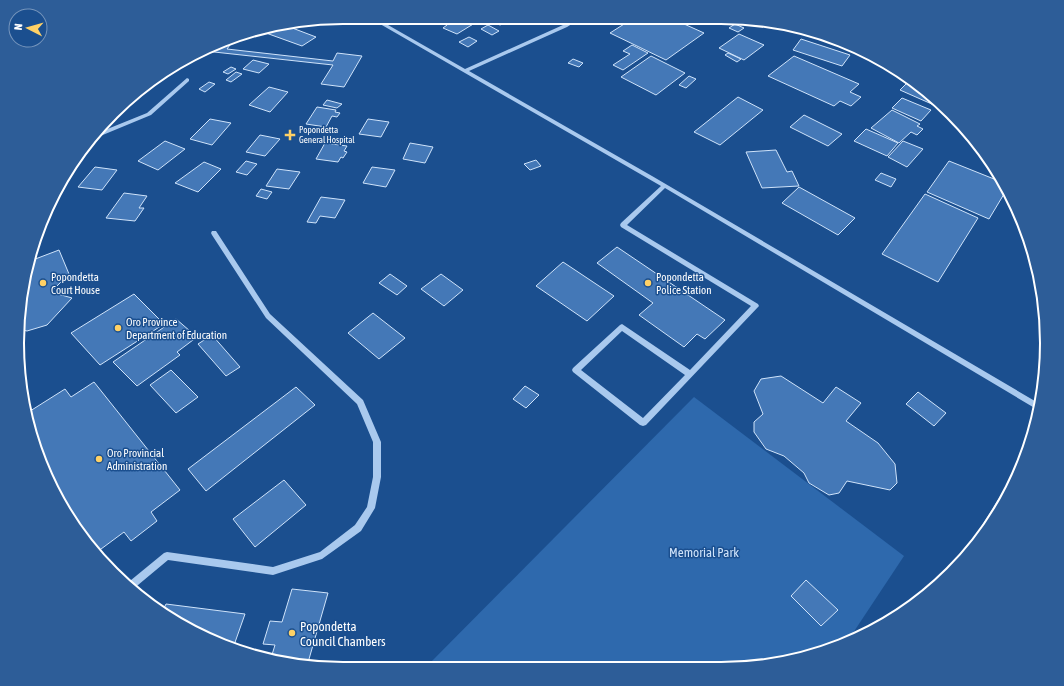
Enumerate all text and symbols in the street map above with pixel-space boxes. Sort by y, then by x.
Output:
north arrow [8,8,48,48]
text: N [12,23,24,31]
place label: Popondetta General Hospital [299,125,355,145]
marker: Popondetta General Hospital [284,129,296,141]
place label: Popondetta Court House [51,271,100,296]
place label: Popondetta Police Station [656,271,712,296]
marker: Popondetta Court House [38,278,48,288]
marker: Popondetta Police Station [643,278,653,288]
place label: Oro Province Department of Education [126,316,227,341]
marker: Oro Province Department of Education [113,323,123,333]
place label: Oro Provincial Administration [107,447,167,472]
marker: Oro Provincial Administration [94,454,104,464]
park label: Memorial Park [669,545,739,560]
place label: Popondetta Council Chambers [300,619,386,649]
marker: Popondetta Council Chambers [287,628,297,638]

